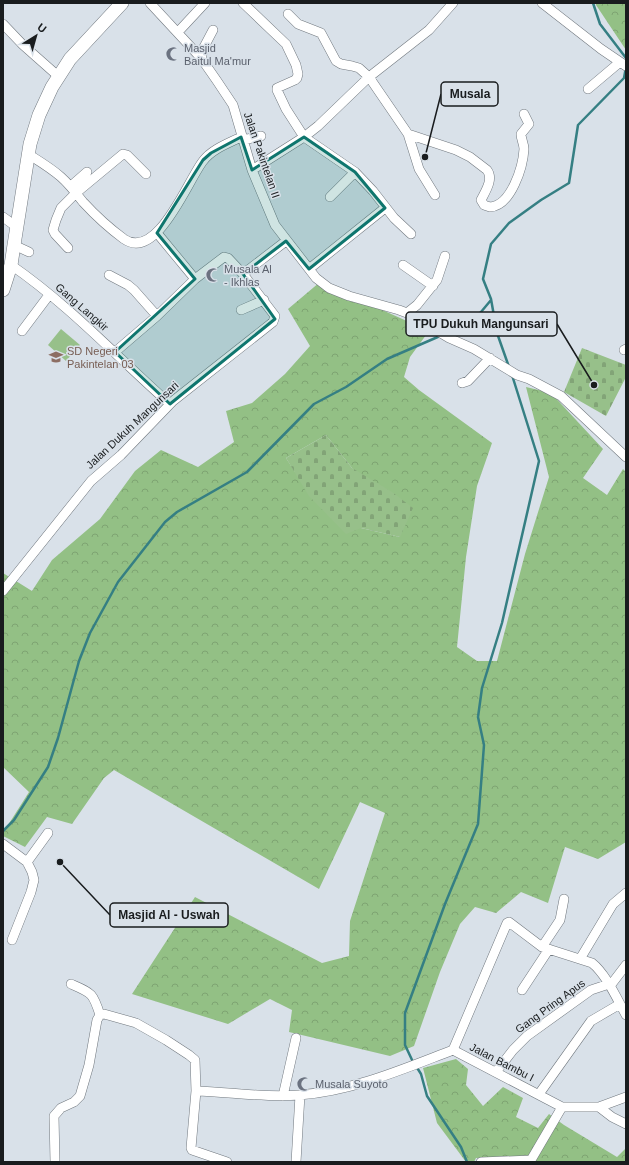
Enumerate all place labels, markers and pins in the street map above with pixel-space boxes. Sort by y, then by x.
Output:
place label: Masjid Baitul Ma'mur [184,42,251,67]
mosque icon: Masjid Baitul Ma'mur [165,46,181,62]
callout: Musala [441,82,498,106]
place label: Musala Al - Ikhlas [224,263,272,288]
mosque icon: Musala Al - Ikhlas [205,267,221,283]
callout: TPU Dukuh Mangunsari [406,312,557,336]
place label: SD Negeri Pakintelan 03 [67,345,134,370]
school or university icon: SD Negeri Pakintelan 03 [48,349,64,365]
callout: Masjid Al - Uswah [110,903,228,927]
mosque icon: Musala Suyoto [296,1076,312,1092]
place label: Musala Suyoto [315,1078,388,1090]

